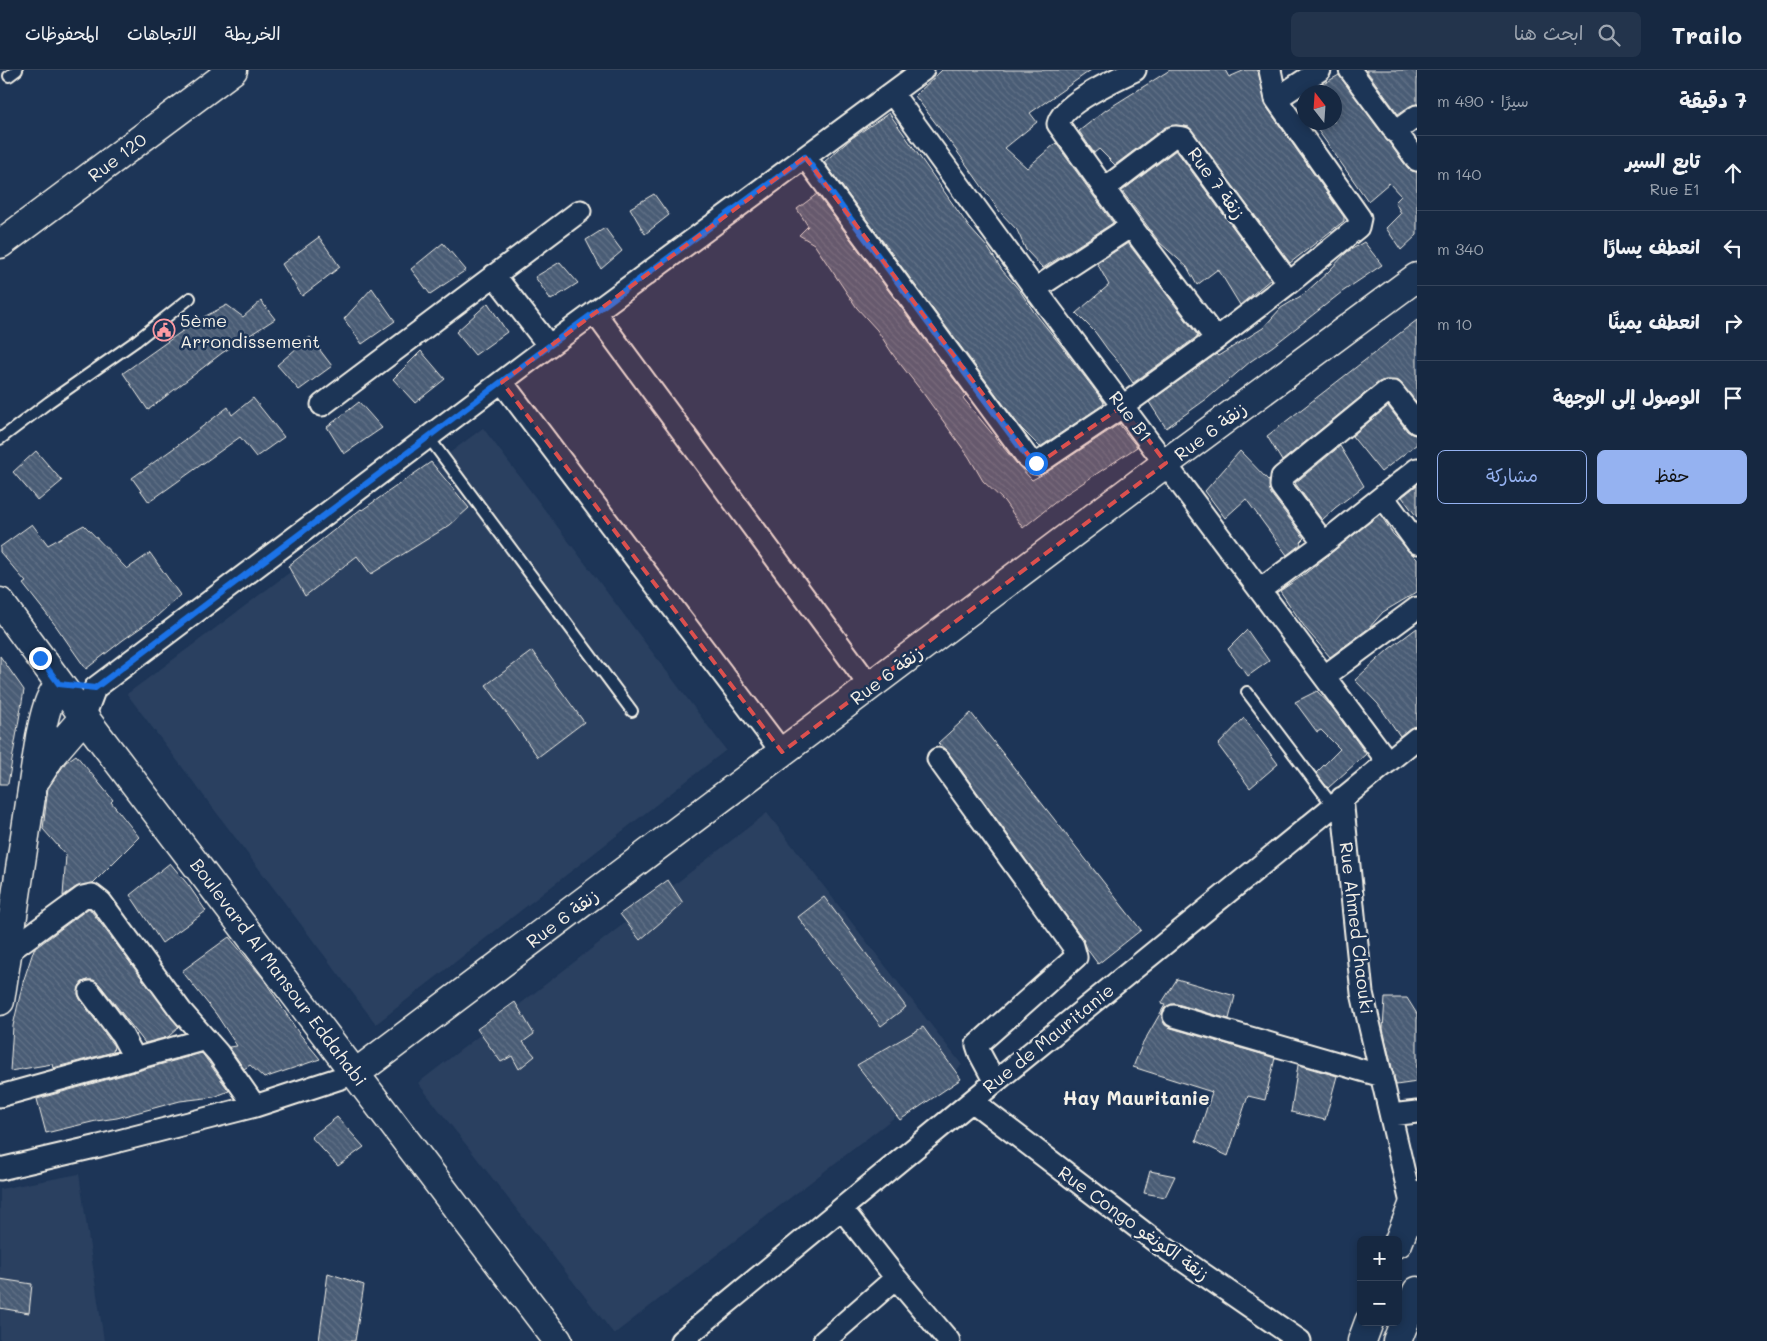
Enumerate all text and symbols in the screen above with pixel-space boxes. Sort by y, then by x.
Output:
search box [1291,12,1641,57]
text: Trailo [1671,19,1742,50]
text: ابحث هنا [1514,20,1583,45]
text: المحفوظات [25,21,99,45]
text: الاتجاهات [127,21,197,45]
text: الخريطة [225,21,281,45]
icon: search [1595,21,1623,49]
north arrow [1297,85,1342,130]
text: 7 دقيقة [1679,86,1747,113]
text: سيرًا · 490 m [1437,90,1529,111]
street label: Rue 120 [83,127,151,187]
street label: Rue 7 زنقة [1183,142,1251,224]
text: تابع السير [1625,148,1700,173]
icon: ahead [1719,159,1747,187]
text: 140 m [1437,163,1481,184]
text: Rue E1 [1650,178,1700,199]
text: انعطف يسارًا [1603,234,1700,259]
icon: left [1719,234,1747,262]
text: 340 m [1437,238,1484,259]
place label: 5ème Arrondissement [180,308,320,353]
text: انعطف يمينًا [1608,309,1700,334]
icon: right [1719,309,1747,337]
text: 10 m [1437,313,1472,334]
public building icon: 5ème Arrondissement [152,318,176,342]
text: الوصول إلى الوجهة [1553,384,1700,409]
icon: arrive [1719,384,1747,412]
street label: Rue B1 [1104,386,1158,446]
street label: Rue 6 زنقة [1169,396,1251,466]
button: مشاركة [1437,450,1587,504]
button: حفظ [1597,450,1747,504]
route start [1025,452,1048,475]
street label: Rue 6 زنقة [845,640,927,710]
route end [29,647,52,670]
street label: Rue Ahmed Chaouki [1335,841,1379,1015]
street label: Boulevard Al Mansour Eddahabi [185,853,373,1091]
street label: Rue 6 زنقة [521,883,603,953]
street label: Rue de Mauritanie [977,978,1119,1098]
district label: Hay Mauritanie [1062,1085,1210,1110]
street label: Rue Congo زنقة الكونغو [1054,1160,1214,1286]
map controls [1357,1236,1402,1326]
button: + [1357,1236,1402,1281]
button: − [1357,1281,1402,1326]

